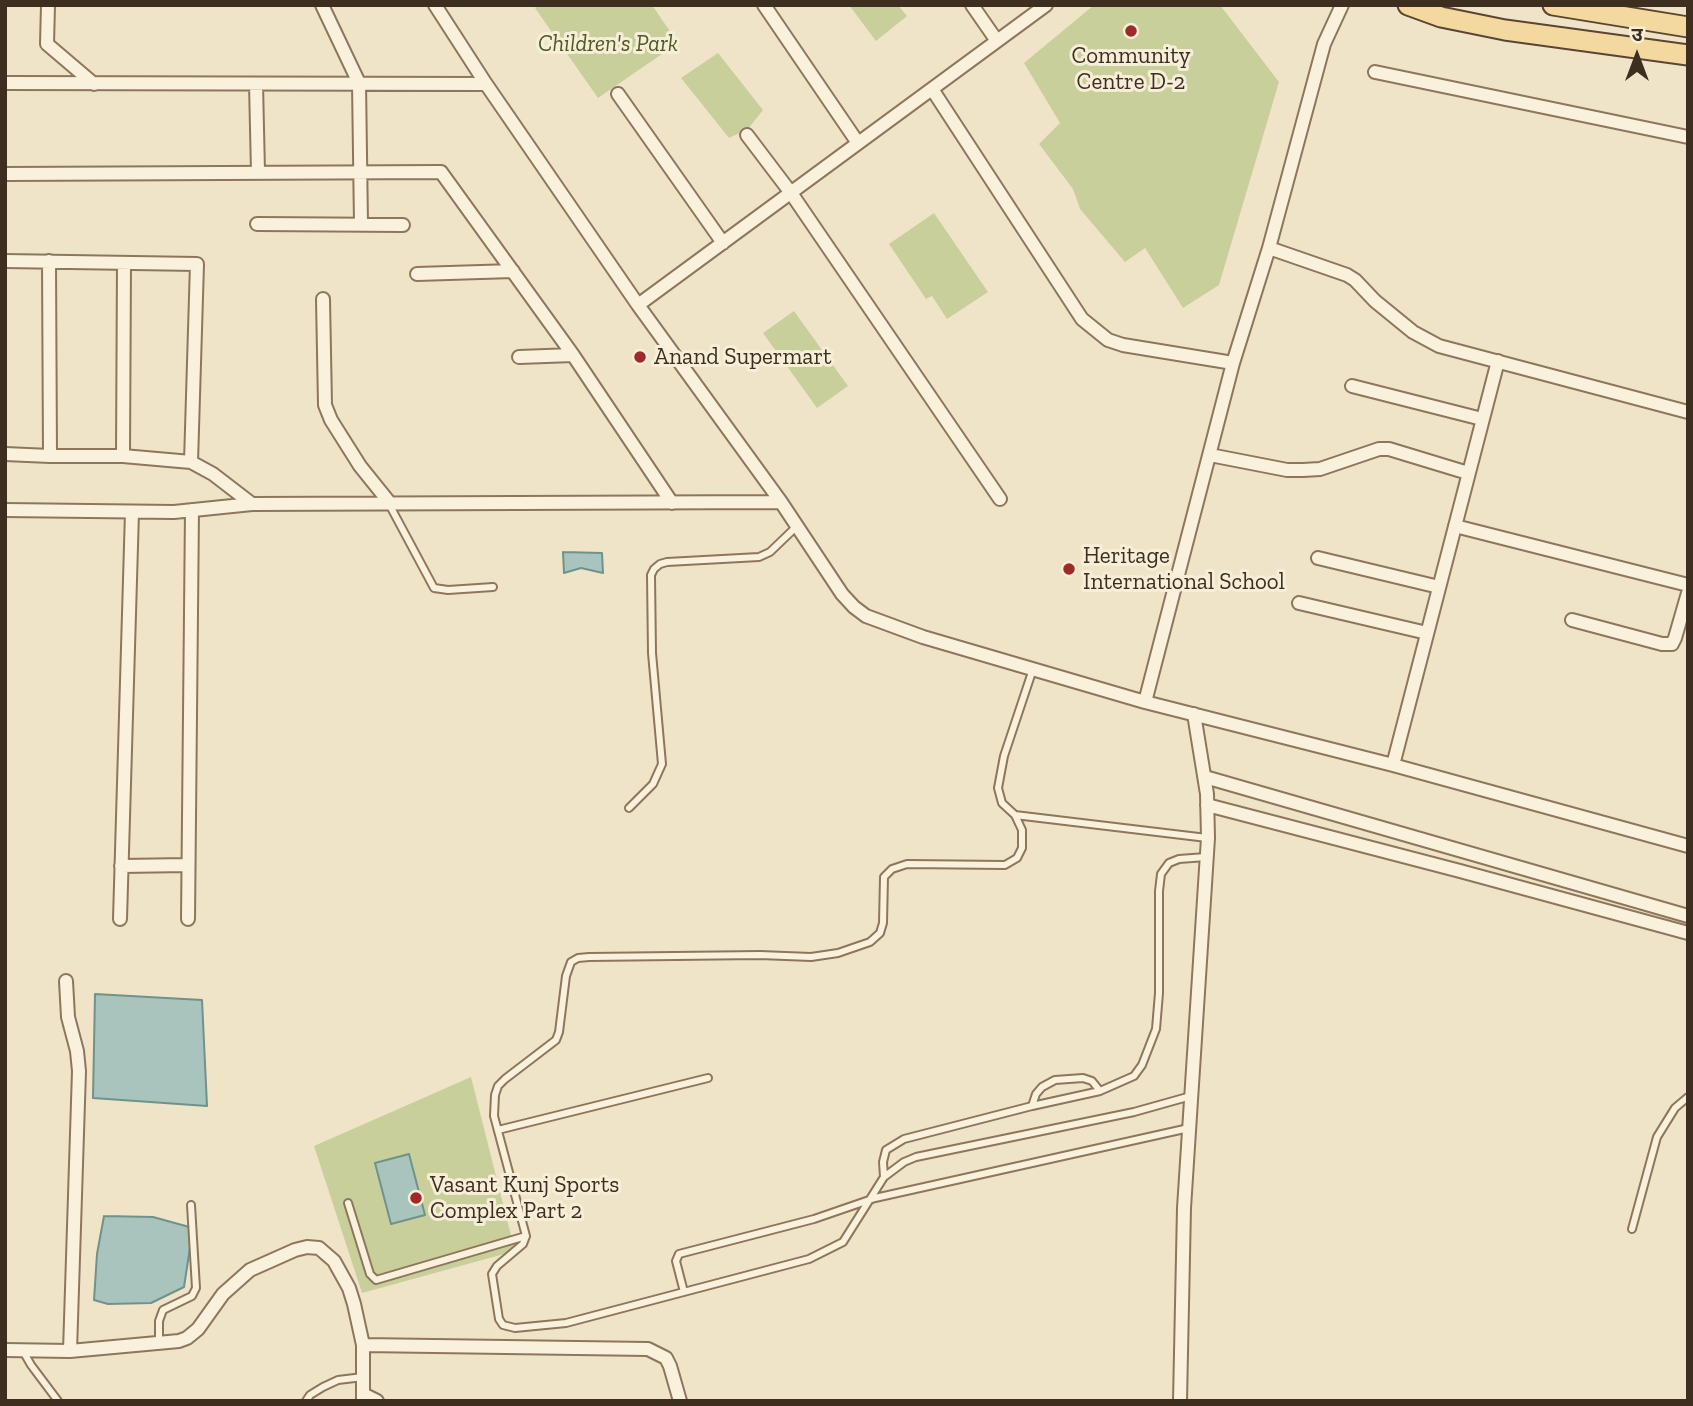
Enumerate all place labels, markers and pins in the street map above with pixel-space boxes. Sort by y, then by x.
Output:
marker: Community Centre D-2 [1123,23,1139,39]
place label: Community Centre D-2 [1071,42,1191,96]
place label: Anand Supermart [654,343,832,371]
marker: Anand Supermart [632,349,648,365]
place label: Heritage International School [1083,542,1285,596]
marker: Heritage International School [1061,561,1077,577]
place label: Vasant Kunj Sports Complex Part 2 [430,1171,619,1225]
marker: Vasant Kunj Sports Complex Part 2 [408,1190,424,1206]

